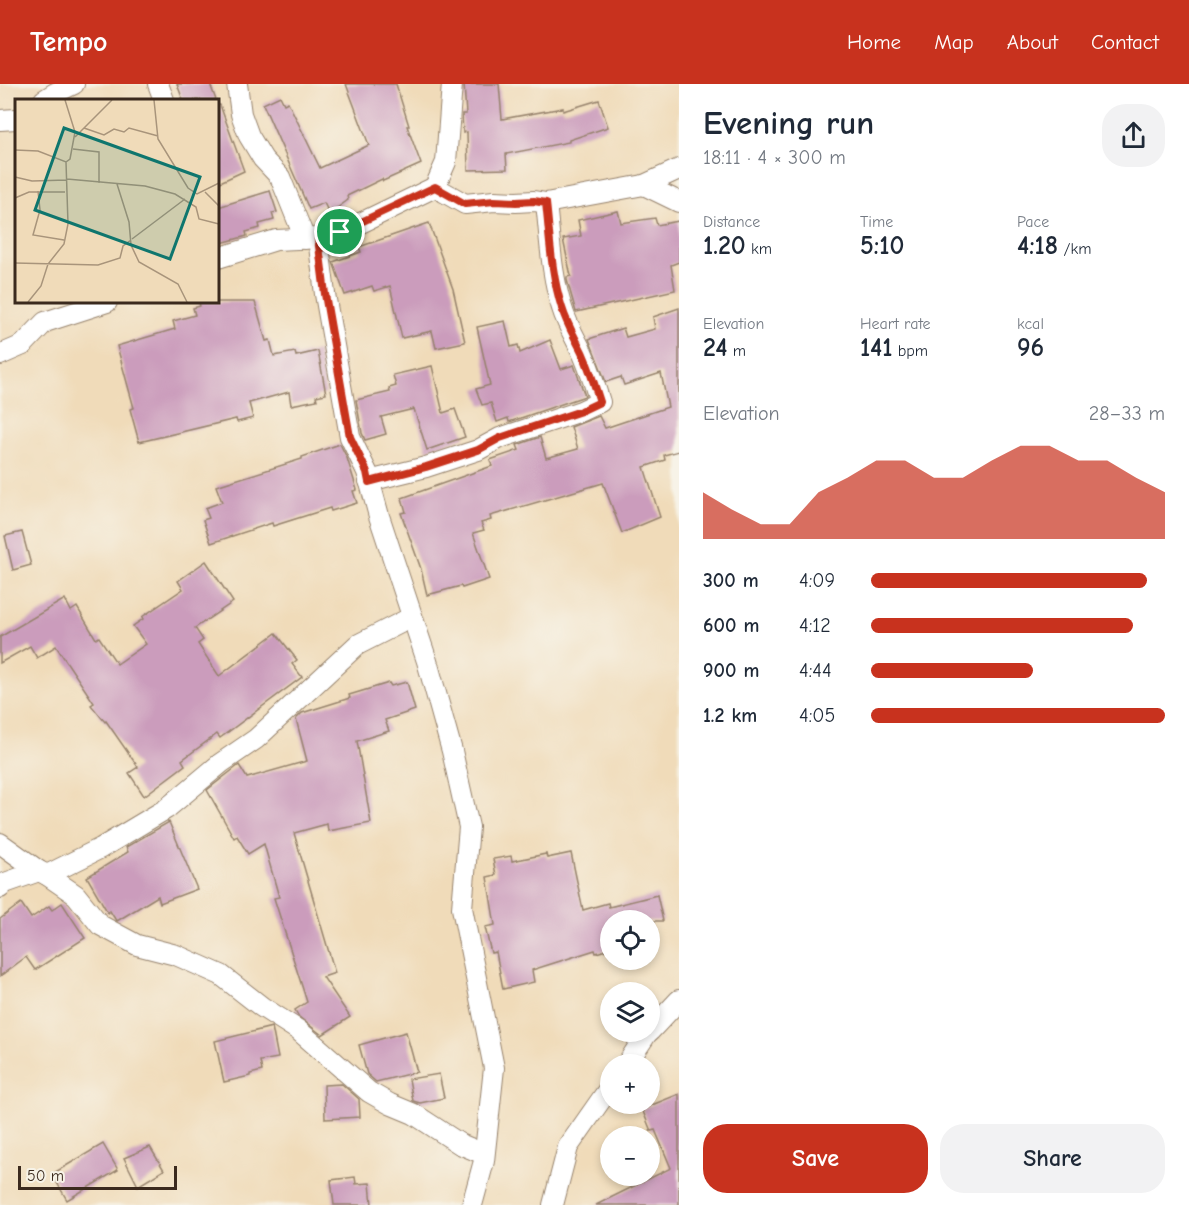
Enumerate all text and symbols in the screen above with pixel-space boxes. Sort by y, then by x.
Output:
text: Tempo [30,26,108,58]
text: Home [847,30,901,54]
text: Map [934,30,974,54]
text: About [1007,30,1058,54]
text: Contact [1091,30,1159,54]
inset map [15,99,219,303]
text: Evening run [703,104,874,142]
button: share [1102,104,1165,167]
text: 18:11 · 4 × 300 m [703,146,846,169]
pin [314,206,365,257]
text: Distance [703,213,760,231]
text: Time [860,213,893,231]
text: Pace [1017,213,1049,231]
icon: arrive [323,215,356,248]
text: 1.20 [703,231,746,261]
text: 5:10 [860,231,904,261]
text: 4:18 [1017,231,1058,261]
text: km [746,240,772,258]
text: /km [1058,240,1091,258]
text: Elevation [703,315,764,333]
text: Heart rate [860,315,931,333]
text: kcal [1017,315,1044,333]
text: 24 [703,333,727,363]
text: 141 [860,333,892,363]
text: 96 [1017,333,1044,363]
text: m [727,342,746,360]
text: bpm [892,342,928,360]
text: Elevation [703,402,780,425]
text: 28–33 m [1089,402,1165,425]
text: 300 m [703,569,759,592]
text: 4:09 [799,569,835,592]
text: 600 m [703,614,759,637]
text: 4:12 [799,614,831,637]
text: 900 m [703,659,759,682]
text: 4:44 [799,659,832,682]
text: 1.2 km [703,704,757,727]
text: 4:05 [799,704,835,727]
map controls [600,910,660,1186]
button: locate [600,910,660,970]
button: layers [600,982,660,1042]
button: + [600,1054,660,1114]
button: Save [703,1124,928,1193]
button: Share [940,1124,1165,1193]
button: − [600,1126,660,1186]
scale bar [18,1163,177,1190]
text: 50 m [27,1167,64,1185]

